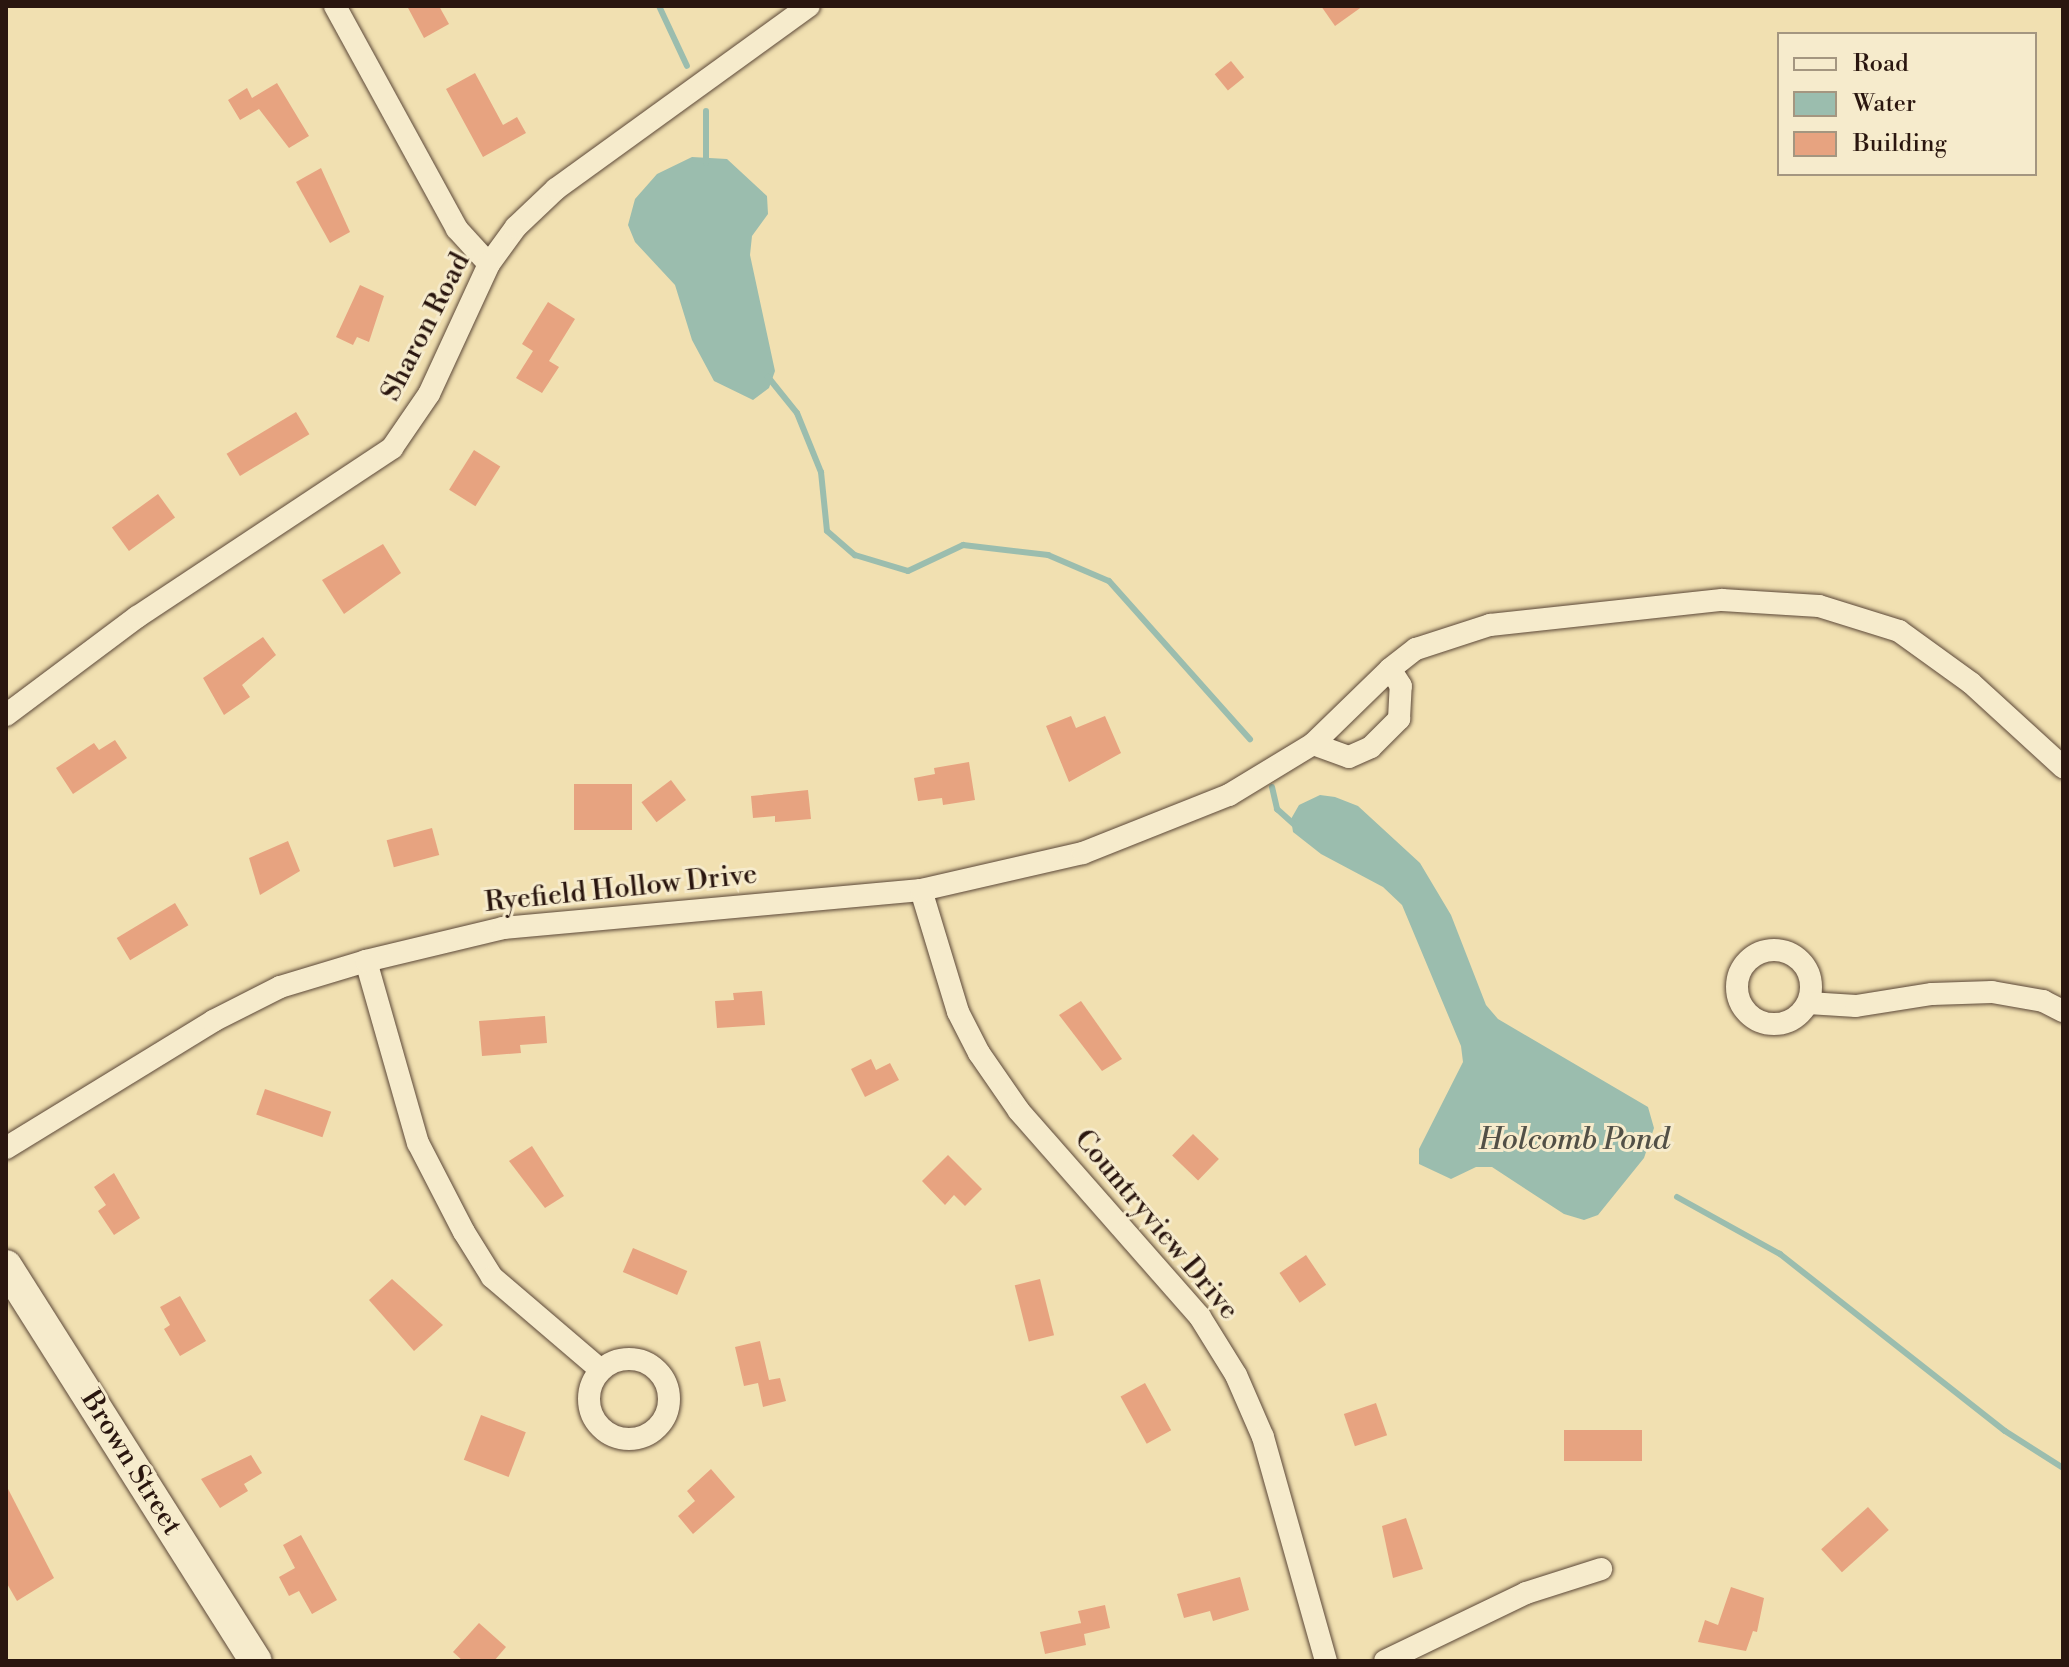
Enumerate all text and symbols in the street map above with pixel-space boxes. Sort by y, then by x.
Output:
legend [1777,32,2037,176]
text: Road [1853,49,1909,79]
text: Water [1853,89,1916,119]
text: Building [1853,129,1947,159]
street label: Sharon Road [374,247,478,407]
street label: Ryefield Hollow Drive [483,858,759,920]
water label: Holcomb Pond [1478,1122,1670,1158]
street label: Countryview Drive [1067,1123,1245,1327]
street label: Brown Street [73,1384,189,1542]

